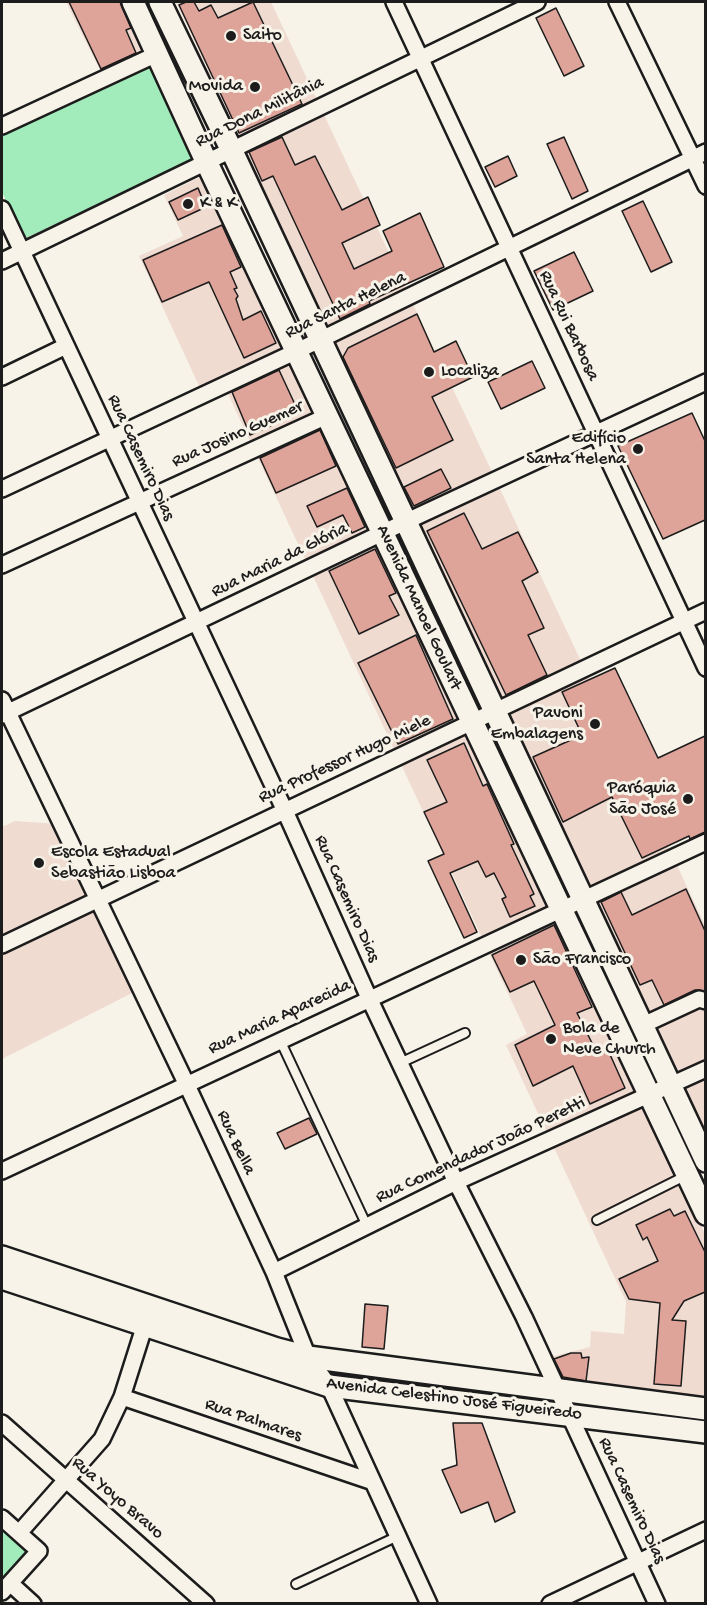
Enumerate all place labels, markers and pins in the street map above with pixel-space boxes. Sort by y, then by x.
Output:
place label: Saito [243,25,282,47]
marker: Saito [224,29,238,43]
place label: Movida [189,76,243,98]
marker: Movida [248,80,262,94]
place label: K & K [200,193,237,215]
marker: K & K [181,197,195,211]
place label: Localiza [441,361,499,383]
marker: Localiza [422,365,436,379]
place label: Edifício Santa Helena [526,428,626,470]
marker: Edifício Santa Helena [631,442,645,456]
place label: Pavoni Embalagens [491,703,583,746]
marker: Pavoni Embalagens [588,717,602,731]
place label: Paróquia São José [607,778,676,820]
marker: Paróquia São José [681,792,695,806]
place label: Escola Estadual Sebastião Lisboa [51,842,176,884]
marker: Escola Estadual Sebastião Lisboa [32,856,46,870]
place label: São Francisco [533,949,631,971]
marker: São Francisco [514,953,528,967]
place label: Bola de Neve Church [563,1018,656,1060]
marker: Bola de Neve Church [544,1032,558,1046]

